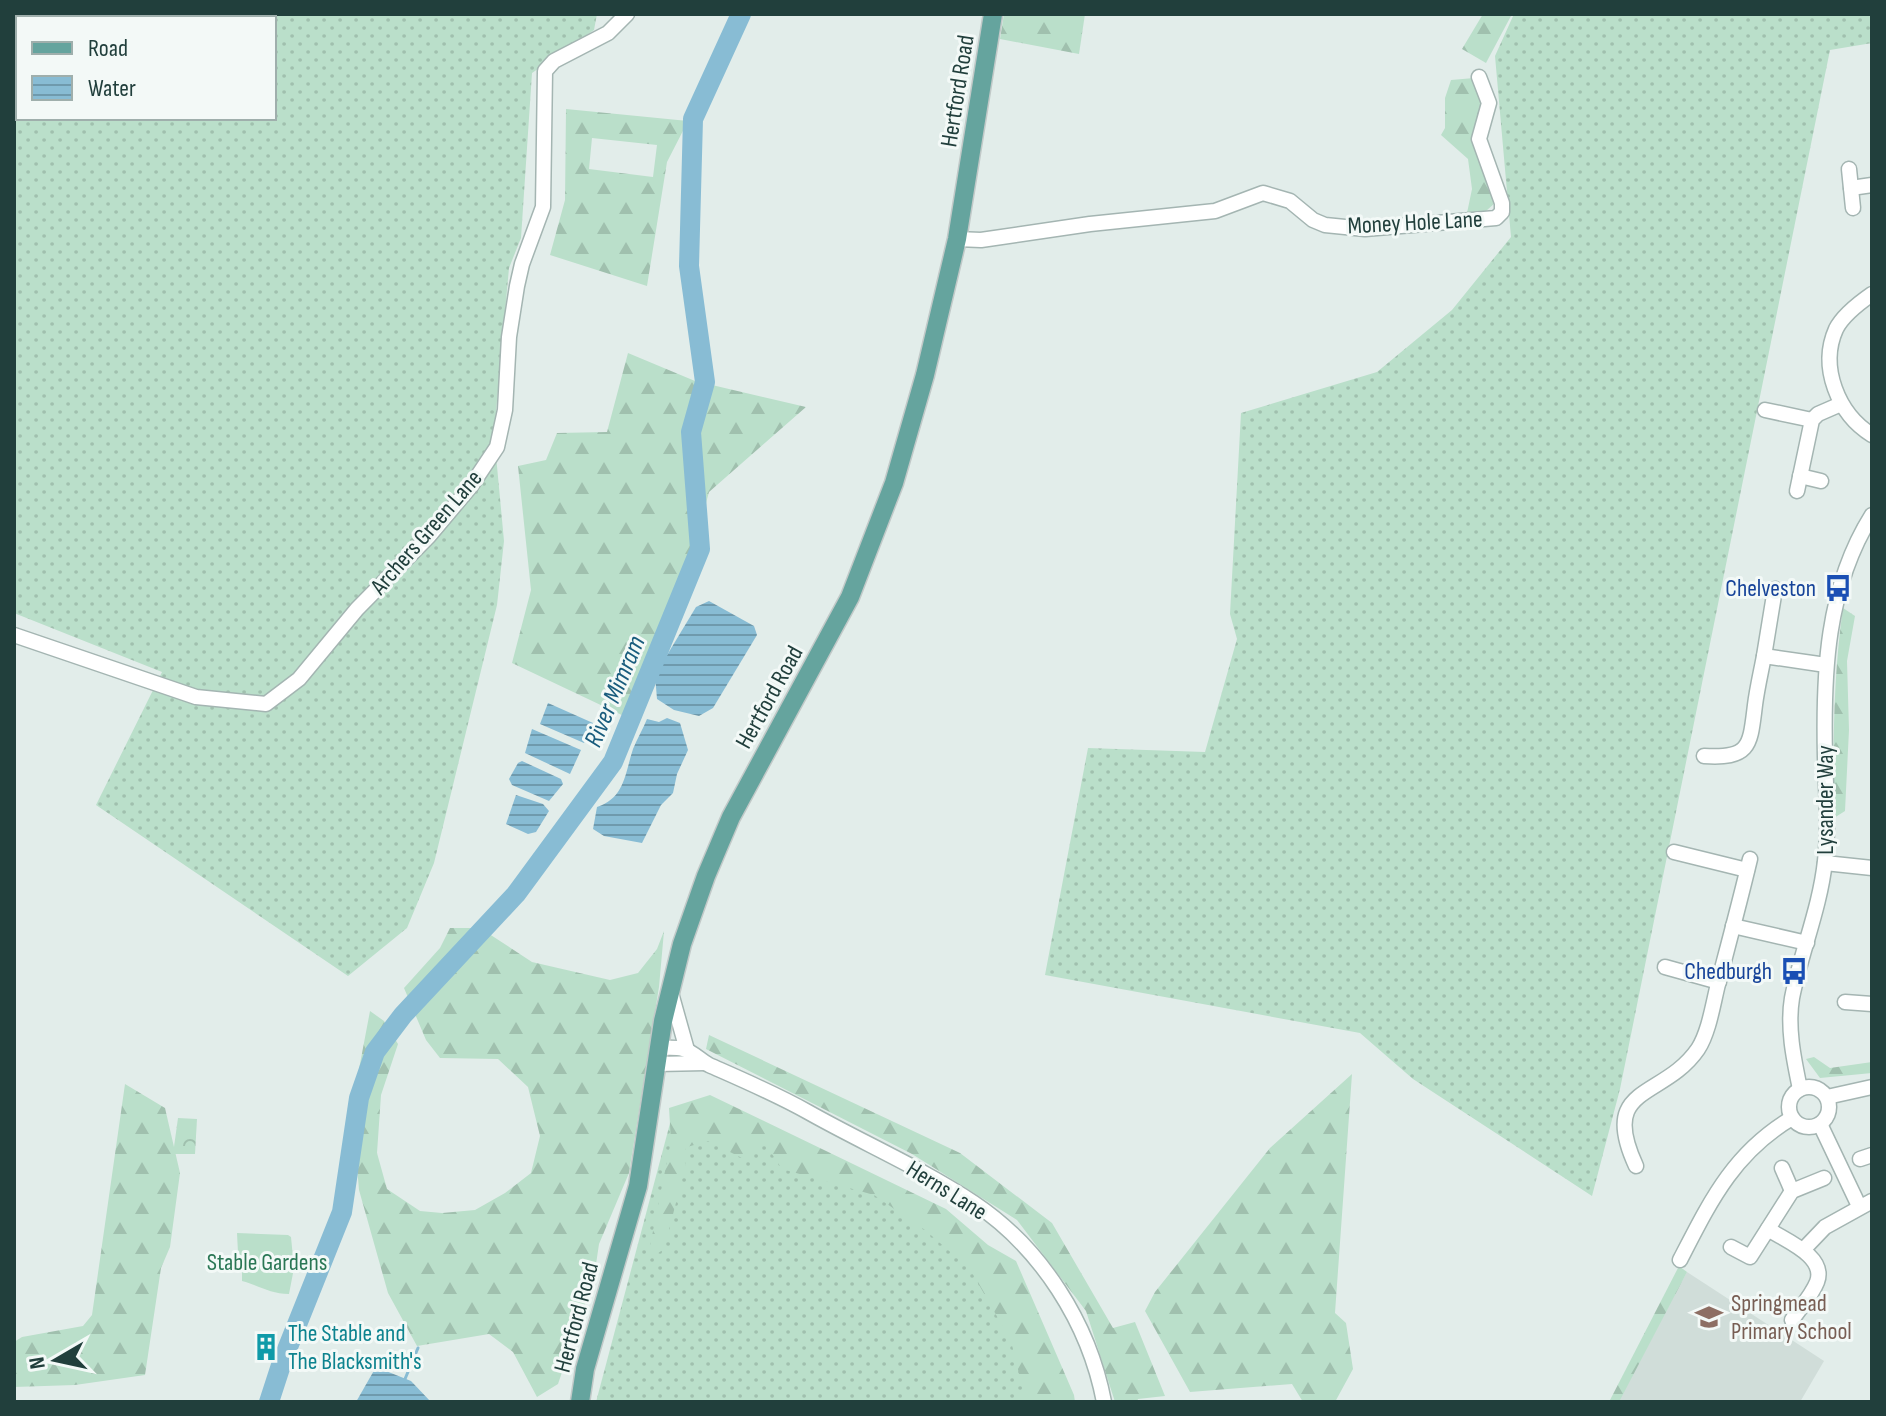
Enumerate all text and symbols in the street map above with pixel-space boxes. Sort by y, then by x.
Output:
legend [16,16,276,120]
street label: Hertford Road [934,33,981,149]
text: Road [88,34,128,63]
text: Water [88,74,136,103]
street label: Money Hole Lane [1347,204,1483,241]
street label: Archers Green Lane [364,464,488,601]
bus stop icon: Chelveston [1823,573,1853,603]
place label: Chelveston [1725,574,1816,603]
water label: River Mimram [578,631,653,752]
street label: Hertford Road [729,641,810,754]
street label: Lysander Way [1811,745,1840,855]
bus stop icon: Chedburgh [1779,956,1809,986]
place label: Chedburgh [1684,957,1772,986]
street label: Herns Lane [901,1154,992,1226]
park label: Stable Gardens [207,1248,327,1277]
street label: Hertford Road [548,1259,605,1375]
place label: Springmead Primary School [1731,1289,1852,1346]
school or university icon: Springmead Primary School [1694,1302,1724,1332]
place label: The Stable and The Blacksmith's [288,1319,422,1376]
north arrow [16,1320,96,1400]
building icon: The Stable and The Blacksmith's [251,1332,281,1362]
text: N [23,1355,52,1371]

